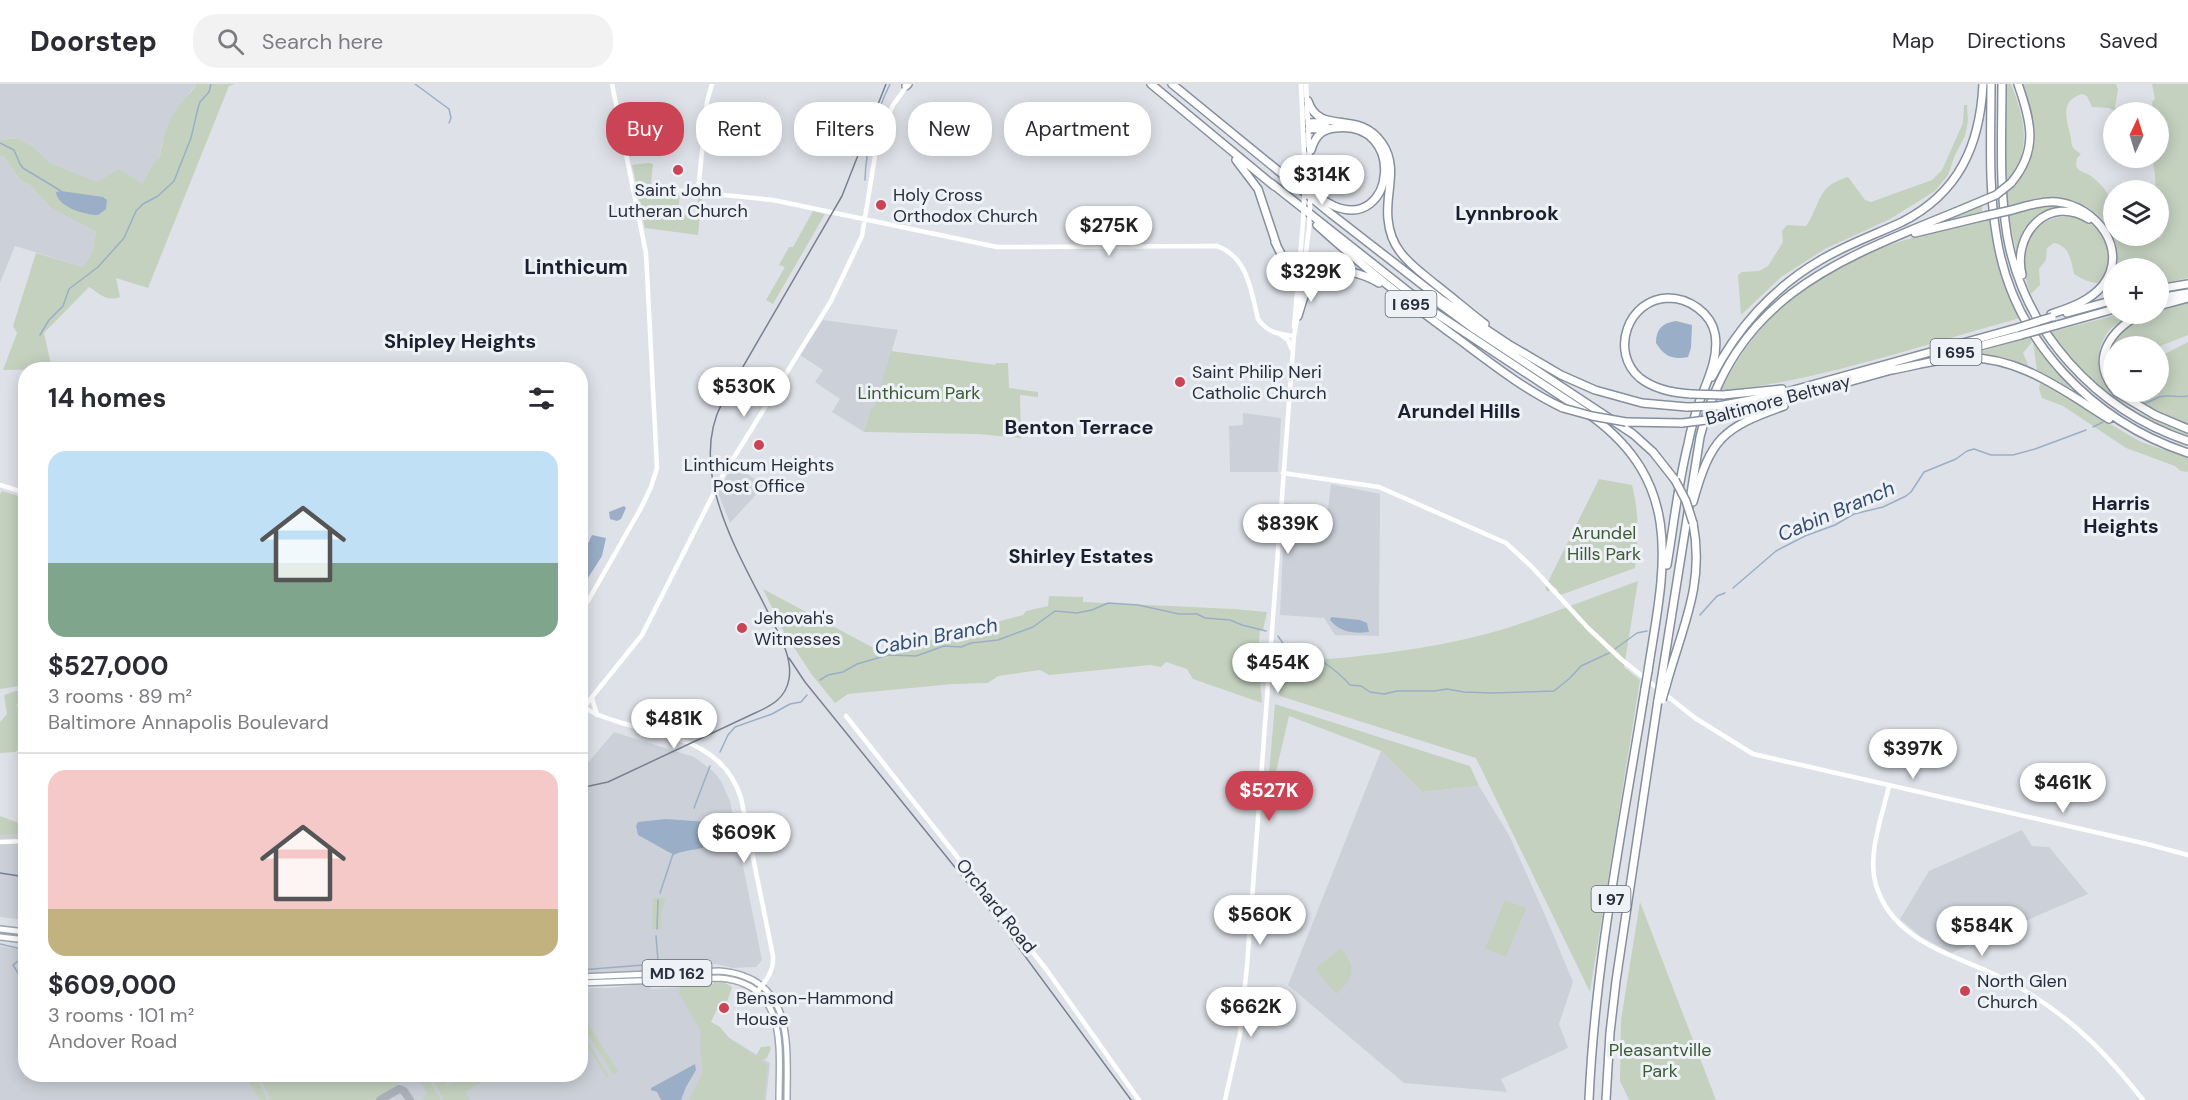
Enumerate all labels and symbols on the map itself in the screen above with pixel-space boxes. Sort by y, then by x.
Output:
north arrow [2103,102,2169,168]
pin: $314K [1280,155,1364,206]
marker: Saint John Lutheran Church [671,163,685,177]
place label: Saint John Lutheran Church [608,178,748,223]
place label: Holy Cross Orthodox Church [893,183,1038,228]
marker: Holy Cross Orthodox Church [874,198,888,212]
district label: Lynnbrook [1455,200,1559,226]
pin: $275K [1067,206,1151,257]
pin: $329K [1269,252,1353,303]
district label: Linthicum [524,253,628,281]
road number: I 695 [1386,291,1436,317]
district label: Shipley Heights [384,328,536,354]
road number: I 695 [1930,339,1982,365]
place label: Saint Philip Neri Catholic Church [1192,360,1326,405]
pin: $530K [702,367,786,418]
street label: Baltimore Beltway [1703,369,1853,431]
marker: Saint Philip Neri Catholic Church [1173,375,1187,389]
park label: Linthicum Park [858,381,980,405]
district label: Arundel Hills [1397,398,1521,424]
district label: Benton Terrace [1004,414,1154,440]
marker: Linthicum Heights Post Office [752,438,766,452]
place label: Linthicum Heights Post Office [684,453,834,498]
water label: Cabin Branch [1773,475,1899,547]
district label: Harris Heights [2083,490,2159,539]
pin: $839K [1246,504,1330,555]
park label: Arundel Hills Park [1567,521,1641,566]
district label: Shirley Estates [1008,543,1154,569]
place label: Jehovah's Witnesses [754,606,841,651]
water label: Cabin Branch [872,611,1000,661]
marker: Jehovah's Witnesses [735,621,749,635]
pin: $454K [1236,643,1320,694]
pin: $481K [632,699,716,750]
pin: $397K [1871,729,1955,780]
pin: $461K [2021,763,2105,814]
pin: $527K [1227,771,1311,822]
pin: $609K [702,813,786,864]
street label: Orchard Road [950,854,1042,958]
road number: I 97 [1592,886,1630,912]
pin: $560K [1218,895,1302,946]
pin: $584K [1940,906,2024,957]
road number: MD 162 [642,960,712,986]
place label: North Glen Church [1977,969,2067,1014]
marker: North Glen Church [1958,984,1972,998]
place label: Benson-Hammond House [736,986,894,1031]
pin: $662K [1209,987,1293,1038]
marker: Benson-Hammond House [717,1001,731,1015]
park label: Pleasantville Park [1609,1038,1711,1083]

